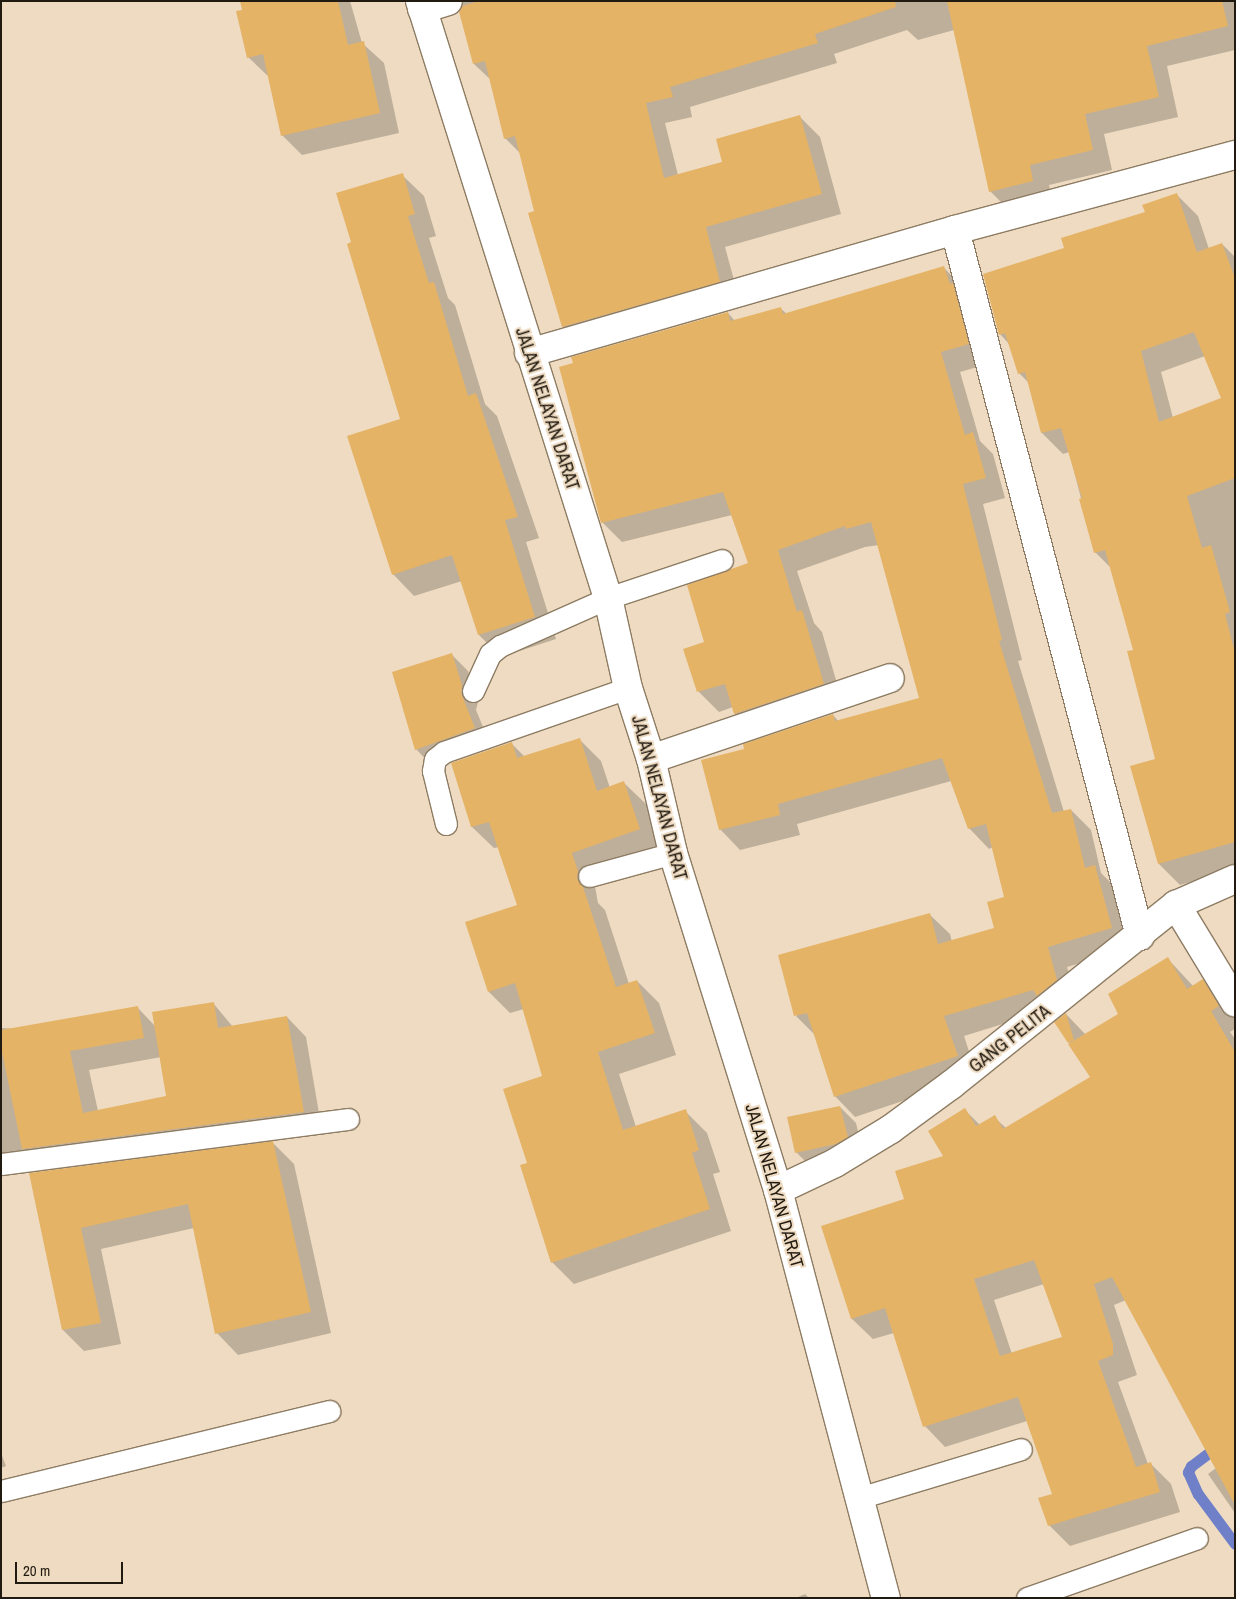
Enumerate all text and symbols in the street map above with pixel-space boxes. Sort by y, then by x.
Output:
street label: JALAN NELAYAN DARAT [510,325,584,493]
street label: JALAN NELAYAN DARAT [627,713,691,883]
street label: GANG PELITA [965,1001,1055,1077]
street label: JALAN NELAYAN DARAT [740,1101,808,1271]
scale bar [18,1552,125,1584]
text: 20 m [23,1560,50,1581]

